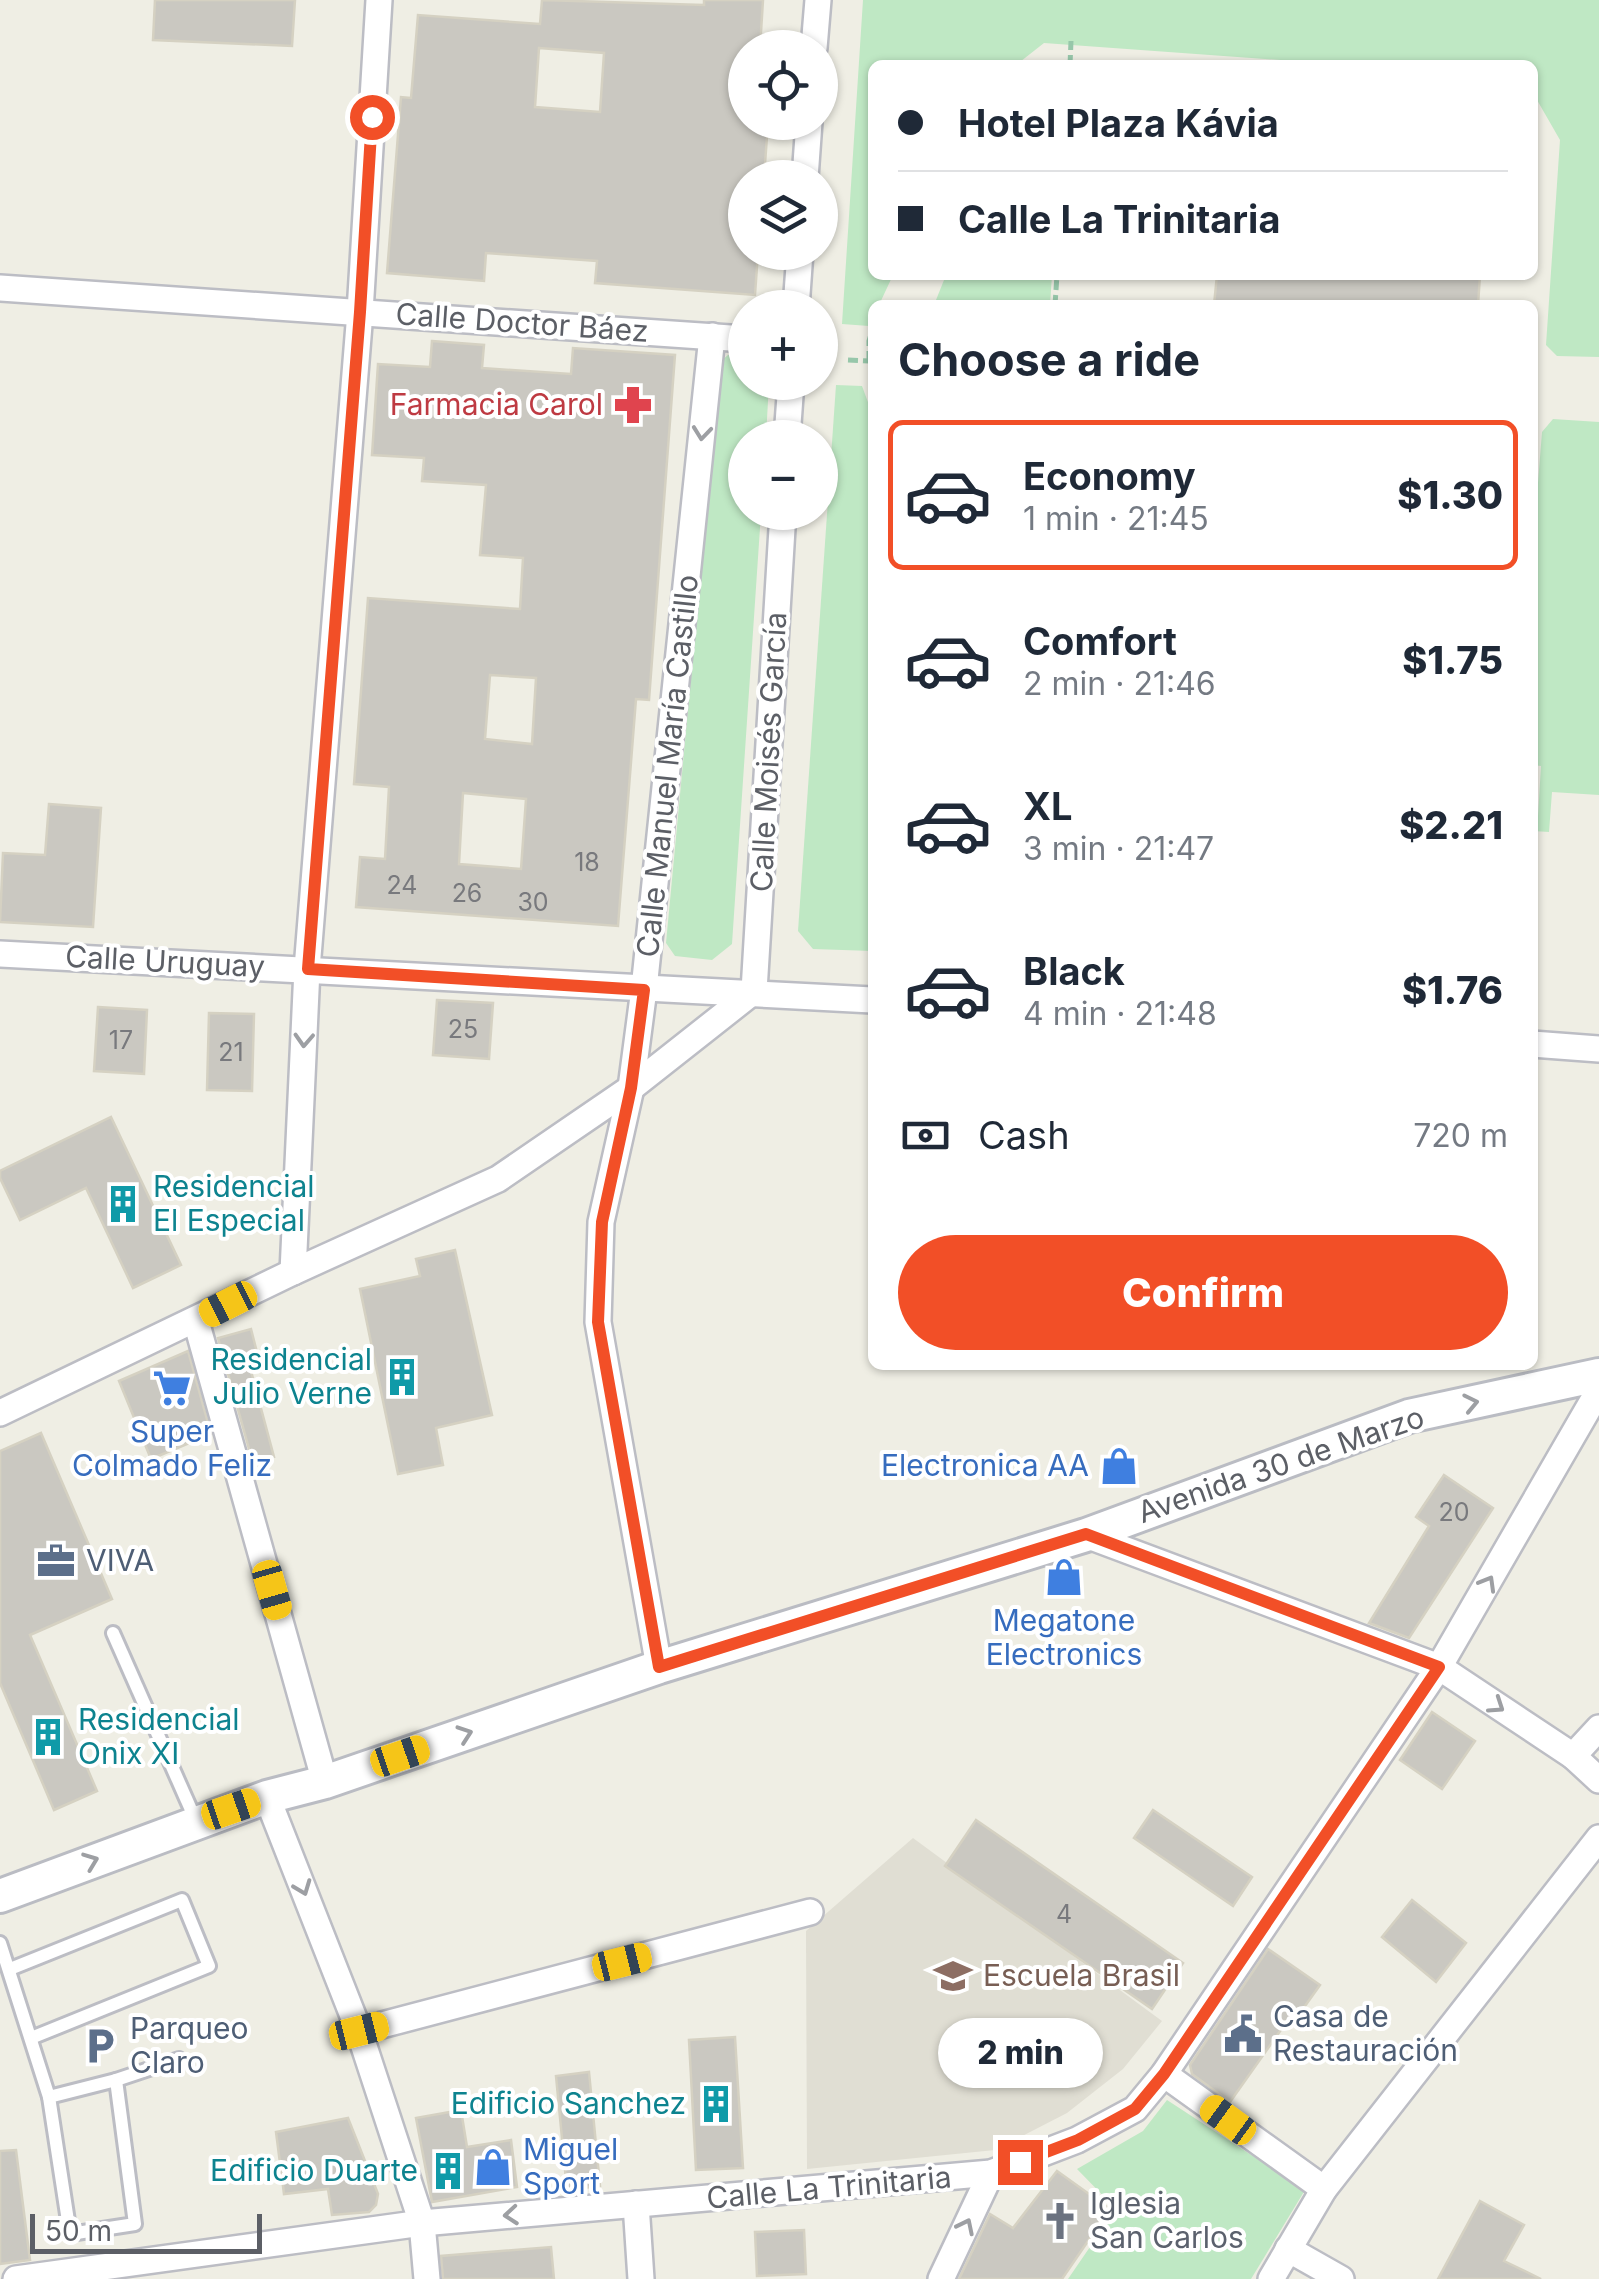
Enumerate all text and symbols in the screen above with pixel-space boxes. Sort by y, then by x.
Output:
map controls [728,30,838,530]
button: locate [728,30,838,140]
route start [350,95,395,140]
text: Hotel Plaza Kávia [958,100,1279,146]
button: layers [728,160,838,270]
text: Calle La Trinitaria [958,196,1280,242]
button: + [728,290,838,400]
street label: Calle Doctor Báez [394,295,650,349]
text: Choose a ride [898,332,1200,387]
pharmacy icon: Farmacia Carol [612,384,654,426]
place label: Farmacia Carol [390,386,603,422]
button: − [728,420,838,530]
one-way arrow [692,425,714,441]
icon: car [903,450,993,540]
text: Economy [1023,453,1196,499]
text: $1.30 [1397,472,1503,518]
text: 1 min · 21:45 [1023,499,1209,538]
street label: Calle Manuel María Castillo [629,573,705,959]
street label: Calle Moisés García [743,611,793,893]
icon: car [903,615,993,705]
text: Comfort [1023,618,1177,664]
text: $1.75 [1402,637,1503,683]
text: 2 min · 21:46 [1023,664,1216,703]
icon: car [903,780,993,870]
text: XL [1023,783,1073,829]
text: $2.21 [1399,802,1503,848]
text: 3 min · 21:47 [1023,829,1214,868]
house number: 18 [574,847,600,877]
house number: 24 [386,870,418,900]
house number: 26 [452,878,482,908]
house number: 30 [517,887,549,917]
street label: Calle Uruguay [64,938,266,984]
icon: car [903,945,993,1035]
text: Black [1023,948,1125,994]
text: $1.76 [1402,967,1503,1013]
text: 4 min · 21:48 [1023,994,1217,1033]
house number: 25 [448,1014,478,1044]
house number: 17 [109,1025,133,1055]
one-way arrow [294,1032,315,1048]
house number: 21 [218,1037,244,1067]
icon: cash [898,1108,953,1163]
text: Cash [978,1112,1070,1158]
text: 720 m [1413,1116,1508,1155]
place label: Residencial El Especial [153,1168,315,1238]
building icon: Residencial El Especial [102,1183,144,1225]
button: Confirm [898,1235,1508,1350]
car [194,1277,262,1331]
place label: Residencial Julio Verne [210,1341,372,1411]
building icon: Residencial Julio Verne [381,1356,423,1398]
supermarket icon: Super Colmado Feliz [151,1367,193,1409]
one-way arrow [1462,1393,1479,1414]
street label: Avenida 30 de Marzo [1133,1398,1429,1530]
place label: Super Colmado Feliz [72,1413,272,1483]
shop icon: Electronica AA [1098,1445,1140,1487]
place label: Electronica AA [881,1447,1089,1483]
house number: 20 [1438,1497,1470,1527]
office icon: VIVA [35,1540,77,1582]
place label: VIVA [86,1542,154,1578]
shop icon: Megatone Electronics [1043,1556,1085,1598]
car [249,1557,295,1623]
one-way arrow [1476,1576,1495,1594]
place label: Megatone Electronics [986,1602,1142,1672]
one-way arrow [1486,1694,1505,1712]
place label: Residencial Onix XI [78,1701,240,1771]
building icon: Residencial Onix XI [27,1716,69,1758]
one-way arrow [455,1725,472,1746]
car [367,1732,433,1780]
car [198,1785,264,1833]
one-way arrow [81,1853,99,1873]
one-way arrow [291,1878,311,1895]
house number: 4 [1056,1899,1072,1929]
car [589,1940,655,1984]
school or university icon: Escuela Brasil [932,1955,974,1997]
place label: Escuela Brasil [983,1957,1180,1993]
place label: Casa de Restauración [1273,1998,1458,2068]
car [326,2009,392,2053]
place label: Parqueo Claro [130,2010,248,2080]
public building icon: Casa de Restauración [1222,2013,1264,2055]
callout: 2 min [938,2017,1102,2087]
parking icon: Parqueo Claro [79,2025,121,2067]
text: 2 min [977,2033,1064,2072]
building icon: Edificio Sanchez [695,2083,737,2125]
place label: Edificio Sanchez [451,2085,686,2121]
car [1195,2090,1261,2150]
place label: Miguel Sport [523,2131,618,2201]
route end [998,2140,1043,2185]
shop icon: Miguel Sport [472,2146,514,2188]
building icon: Edificio Duarte [427,2150,469,2192]
place label: Edificio Duarte [210,2152,418,2188]
street label: Calle La Trinitaria [705,2158,953,2216]
place label: Iglesia San Carlos [1090,2185,1244,2255]
church icon: Iglesia San Carlos [1039,2200,1081,2242]
one-way arrow [502,2204,518,2226]
scale bar [30,2209,262,2254]
text: 50 m [45,2214,112,2248]
one-way arrow [954,2218,974,2236]

